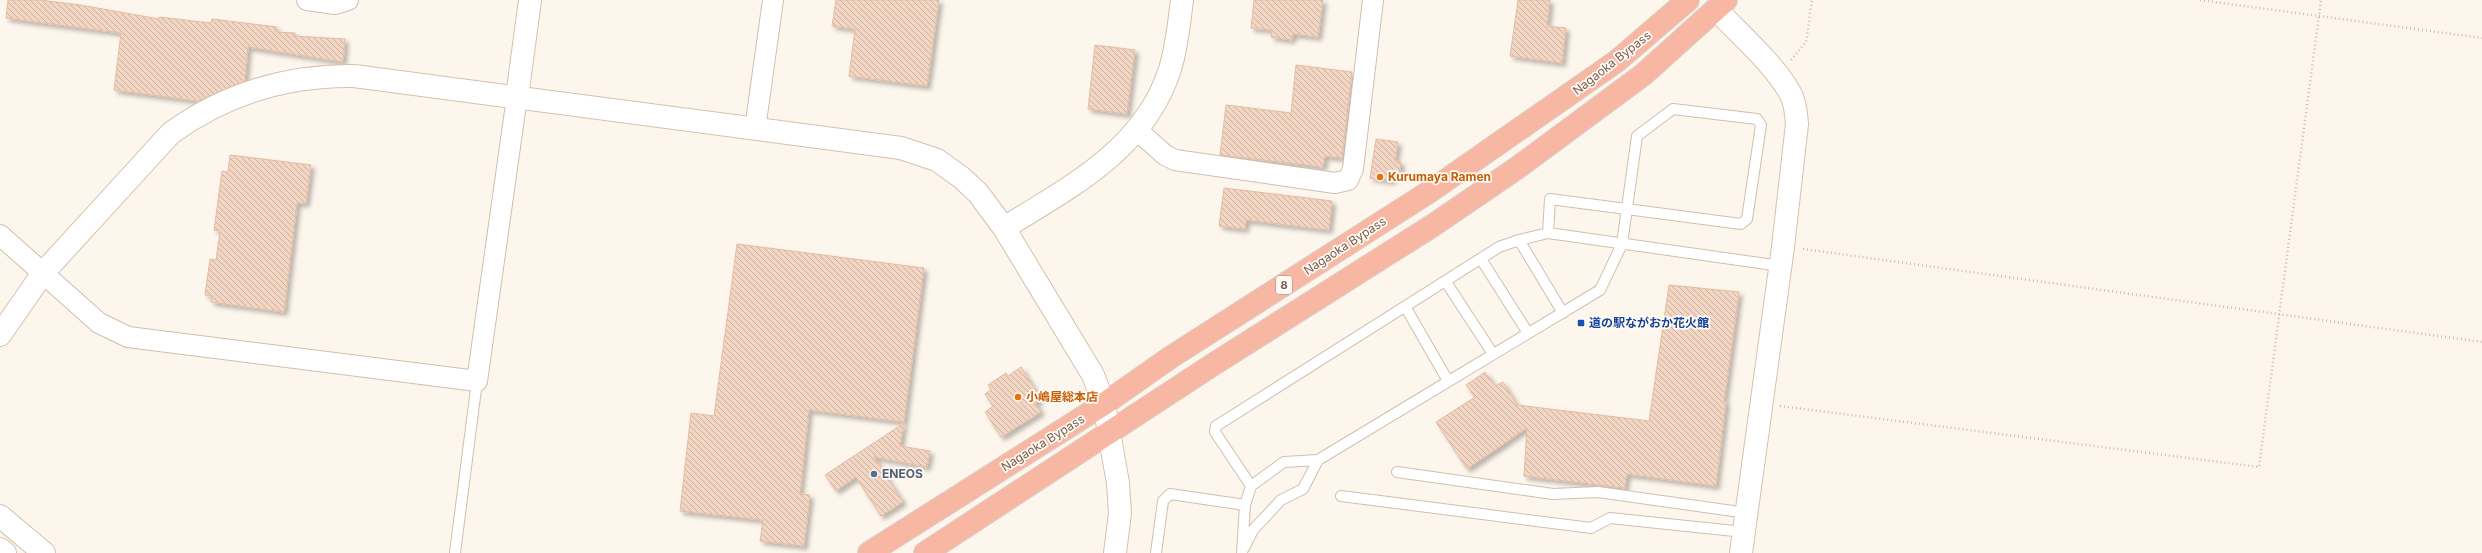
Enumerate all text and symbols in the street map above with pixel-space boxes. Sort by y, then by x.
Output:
street label: Nagaoka Bypass [1570,27,1654,98]
place label: Kurumaya Ramen [1388,169,1491,184]
marker: Kurumaya Ramen [1375,172,1385,182]
street label: Nagaoka Bypass [1301,213,1389,278]
road number: 8 [1276,276,1292,294]
place label: 道の駅ながおか花火館 [1589,315,1709,330]
marker: 道の駅ながおか花火館 [1576,318,1586,328]
place label: 小嶋屋総本店 [1026,389,1098,404]
marker: 小嶋屋総本店 [1013,392,1023,402]
street label: Nagaoka Bypass [998,411,1087,474]
place label: ENEOS [882,466,923,481]
marker: ENEOS [869,469,879,479]

